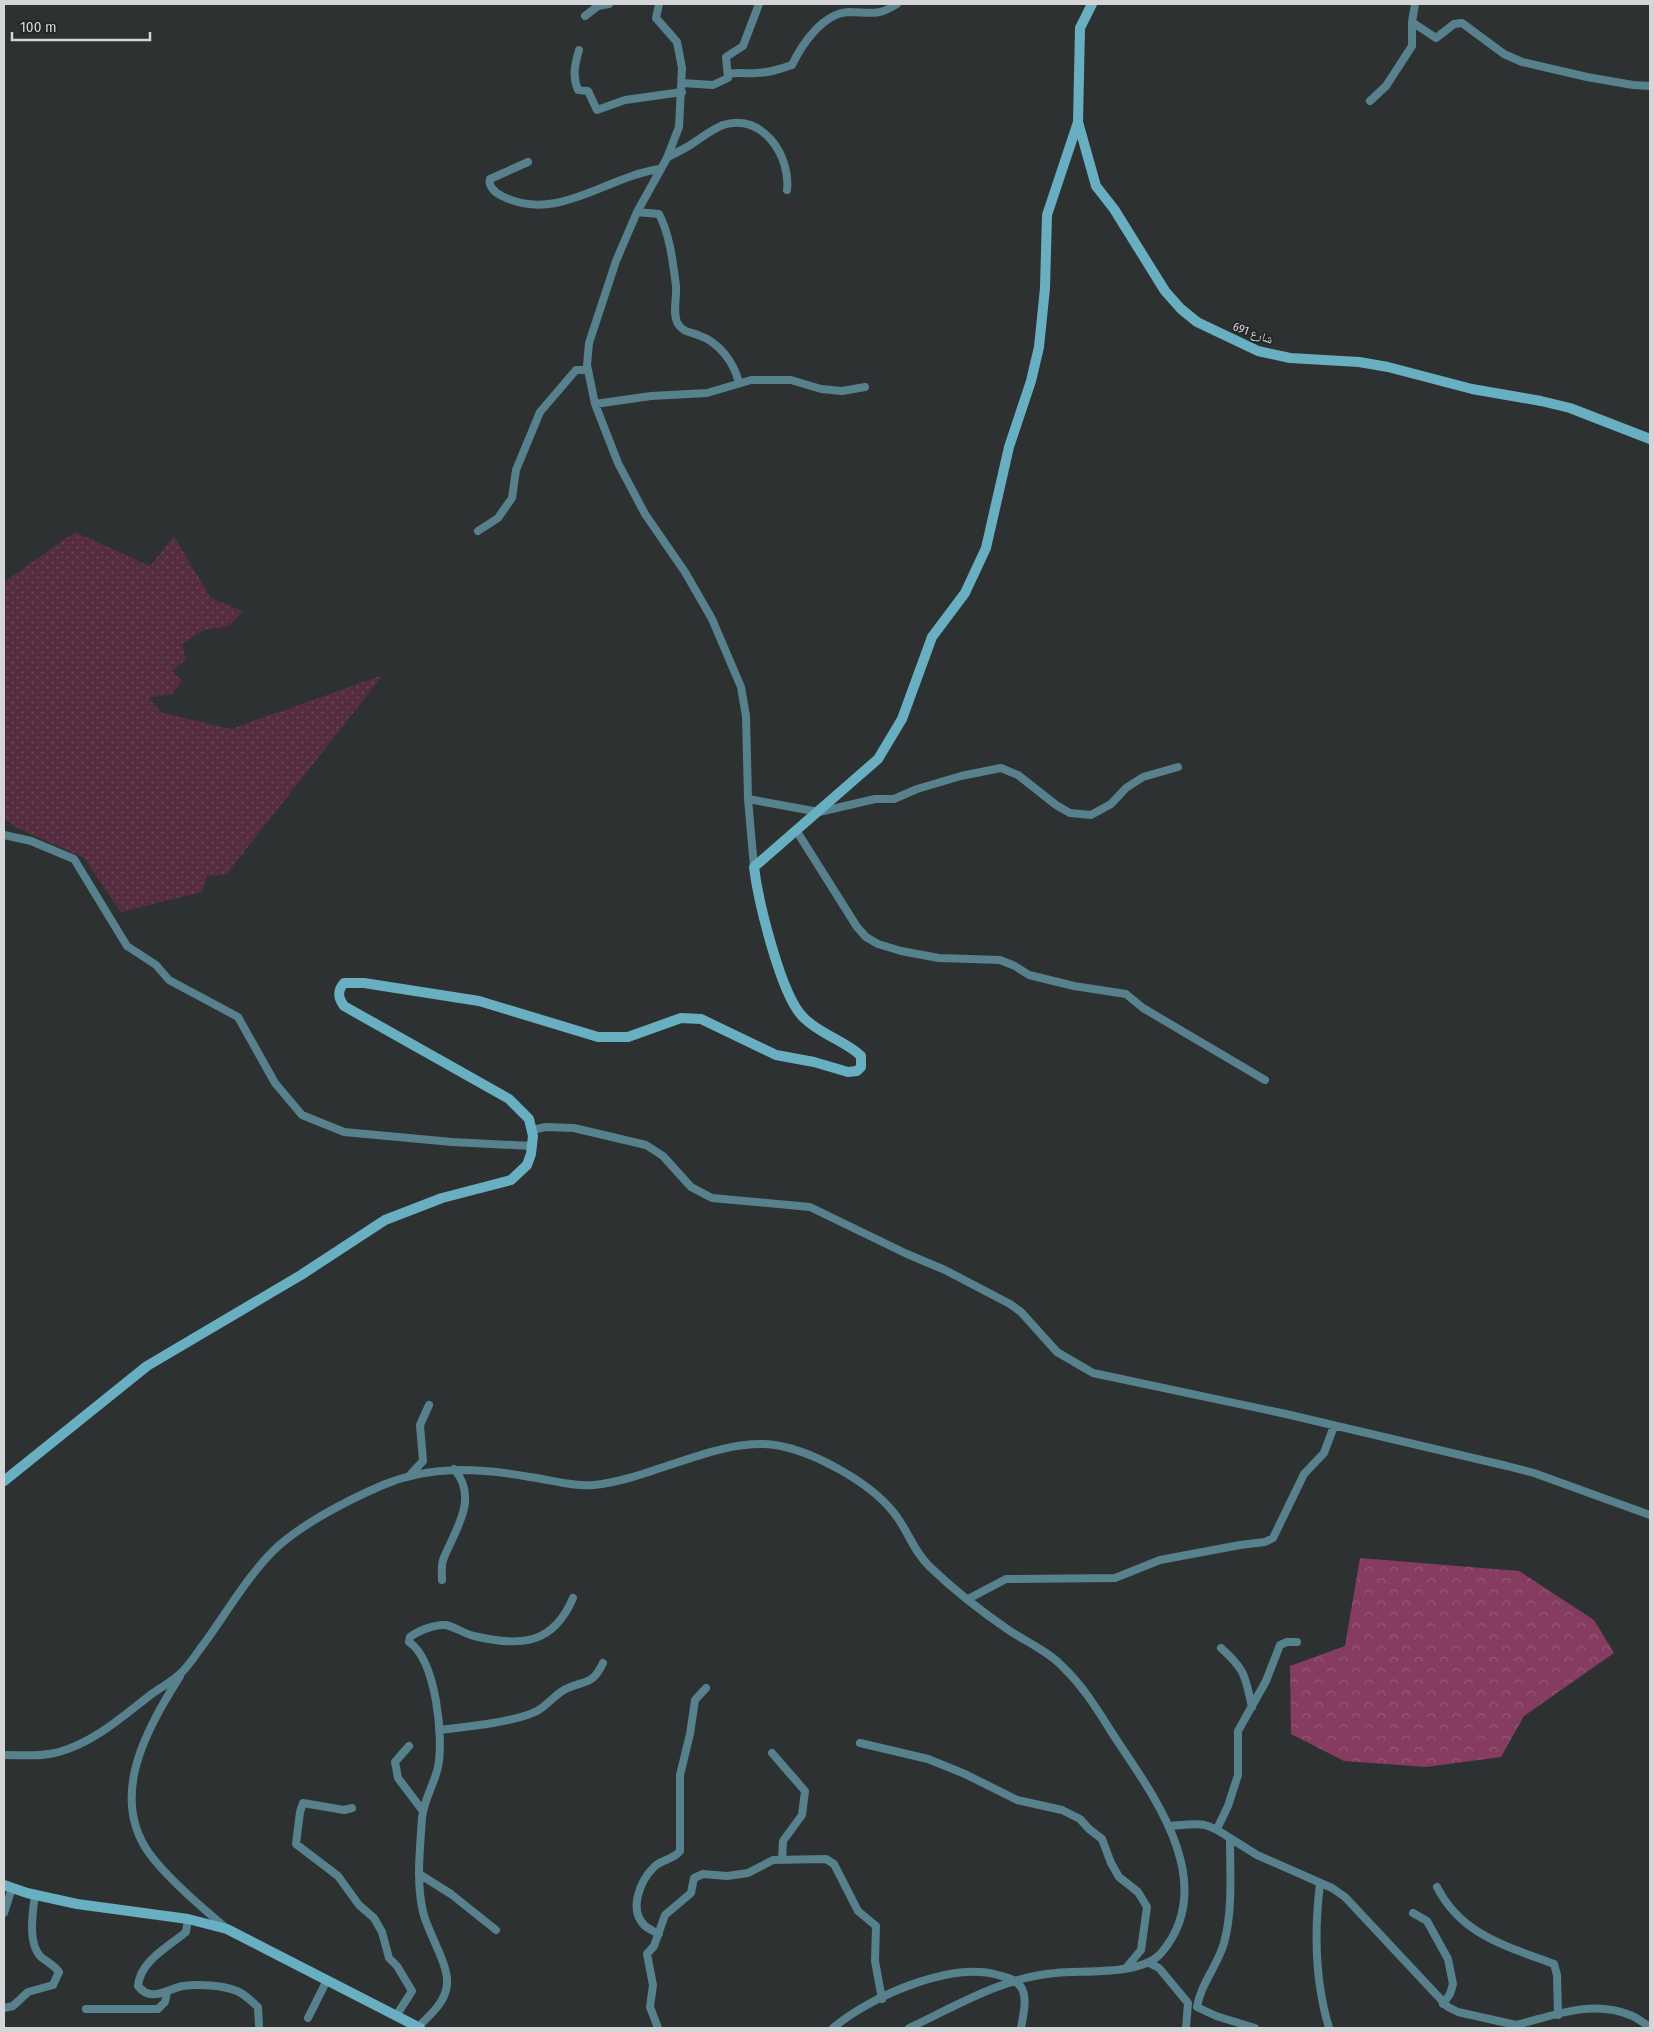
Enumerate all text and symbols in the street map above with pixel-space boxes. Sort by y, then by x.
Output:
scale bar [12,10,150,42]
text: 100 m [20,18,57,36]
street label: شارع 691 [1231,319,1275,348]

